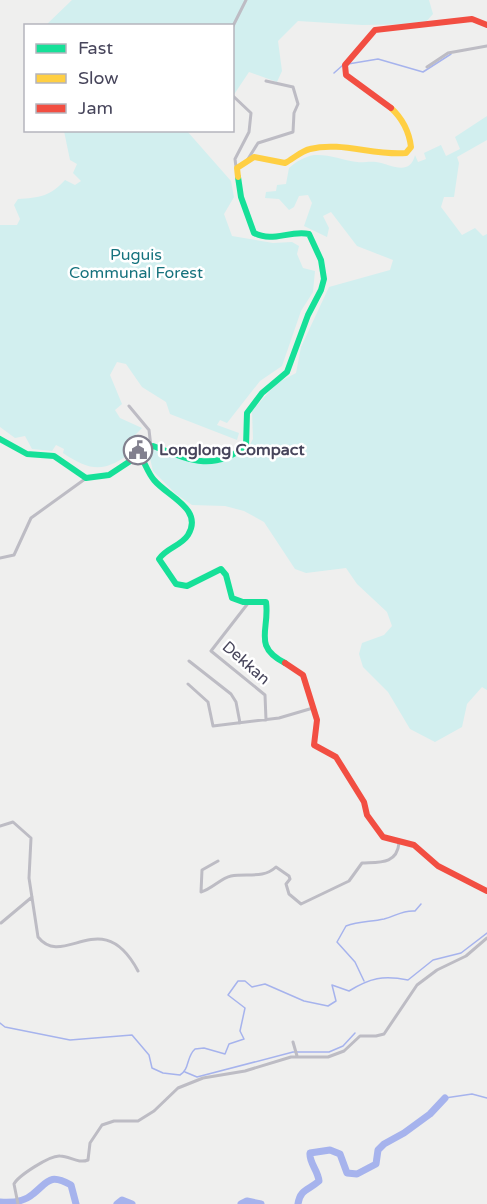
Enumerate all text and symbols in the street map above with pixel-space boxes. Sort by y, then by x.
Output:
legend [24,24,234,132]
text: Fast [78,37,113,59]
text: Slow [78,67,119,89]
text: Jam [78,97,113,119]
park label: Puguis Communal Forest [69,245,203,283]
public building icon: Longlong Compact [122,434,154,466]
place label: Longlong Compact [159,440,305,460]
street label: Dekkan [218,637,274,689]

